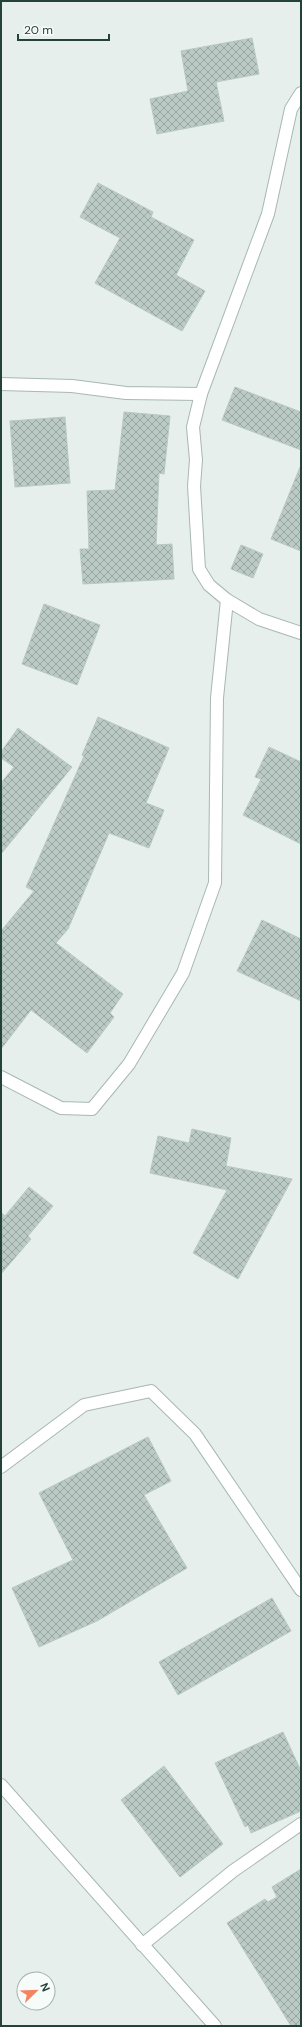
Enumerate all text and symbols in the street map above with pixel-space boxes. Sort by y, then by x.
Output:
scale bar [18,16,109,42]
text: 20 m [24,22,53,38]
north arrow [16,1971,56,2011]
text: N [37,1981,53,1994]

